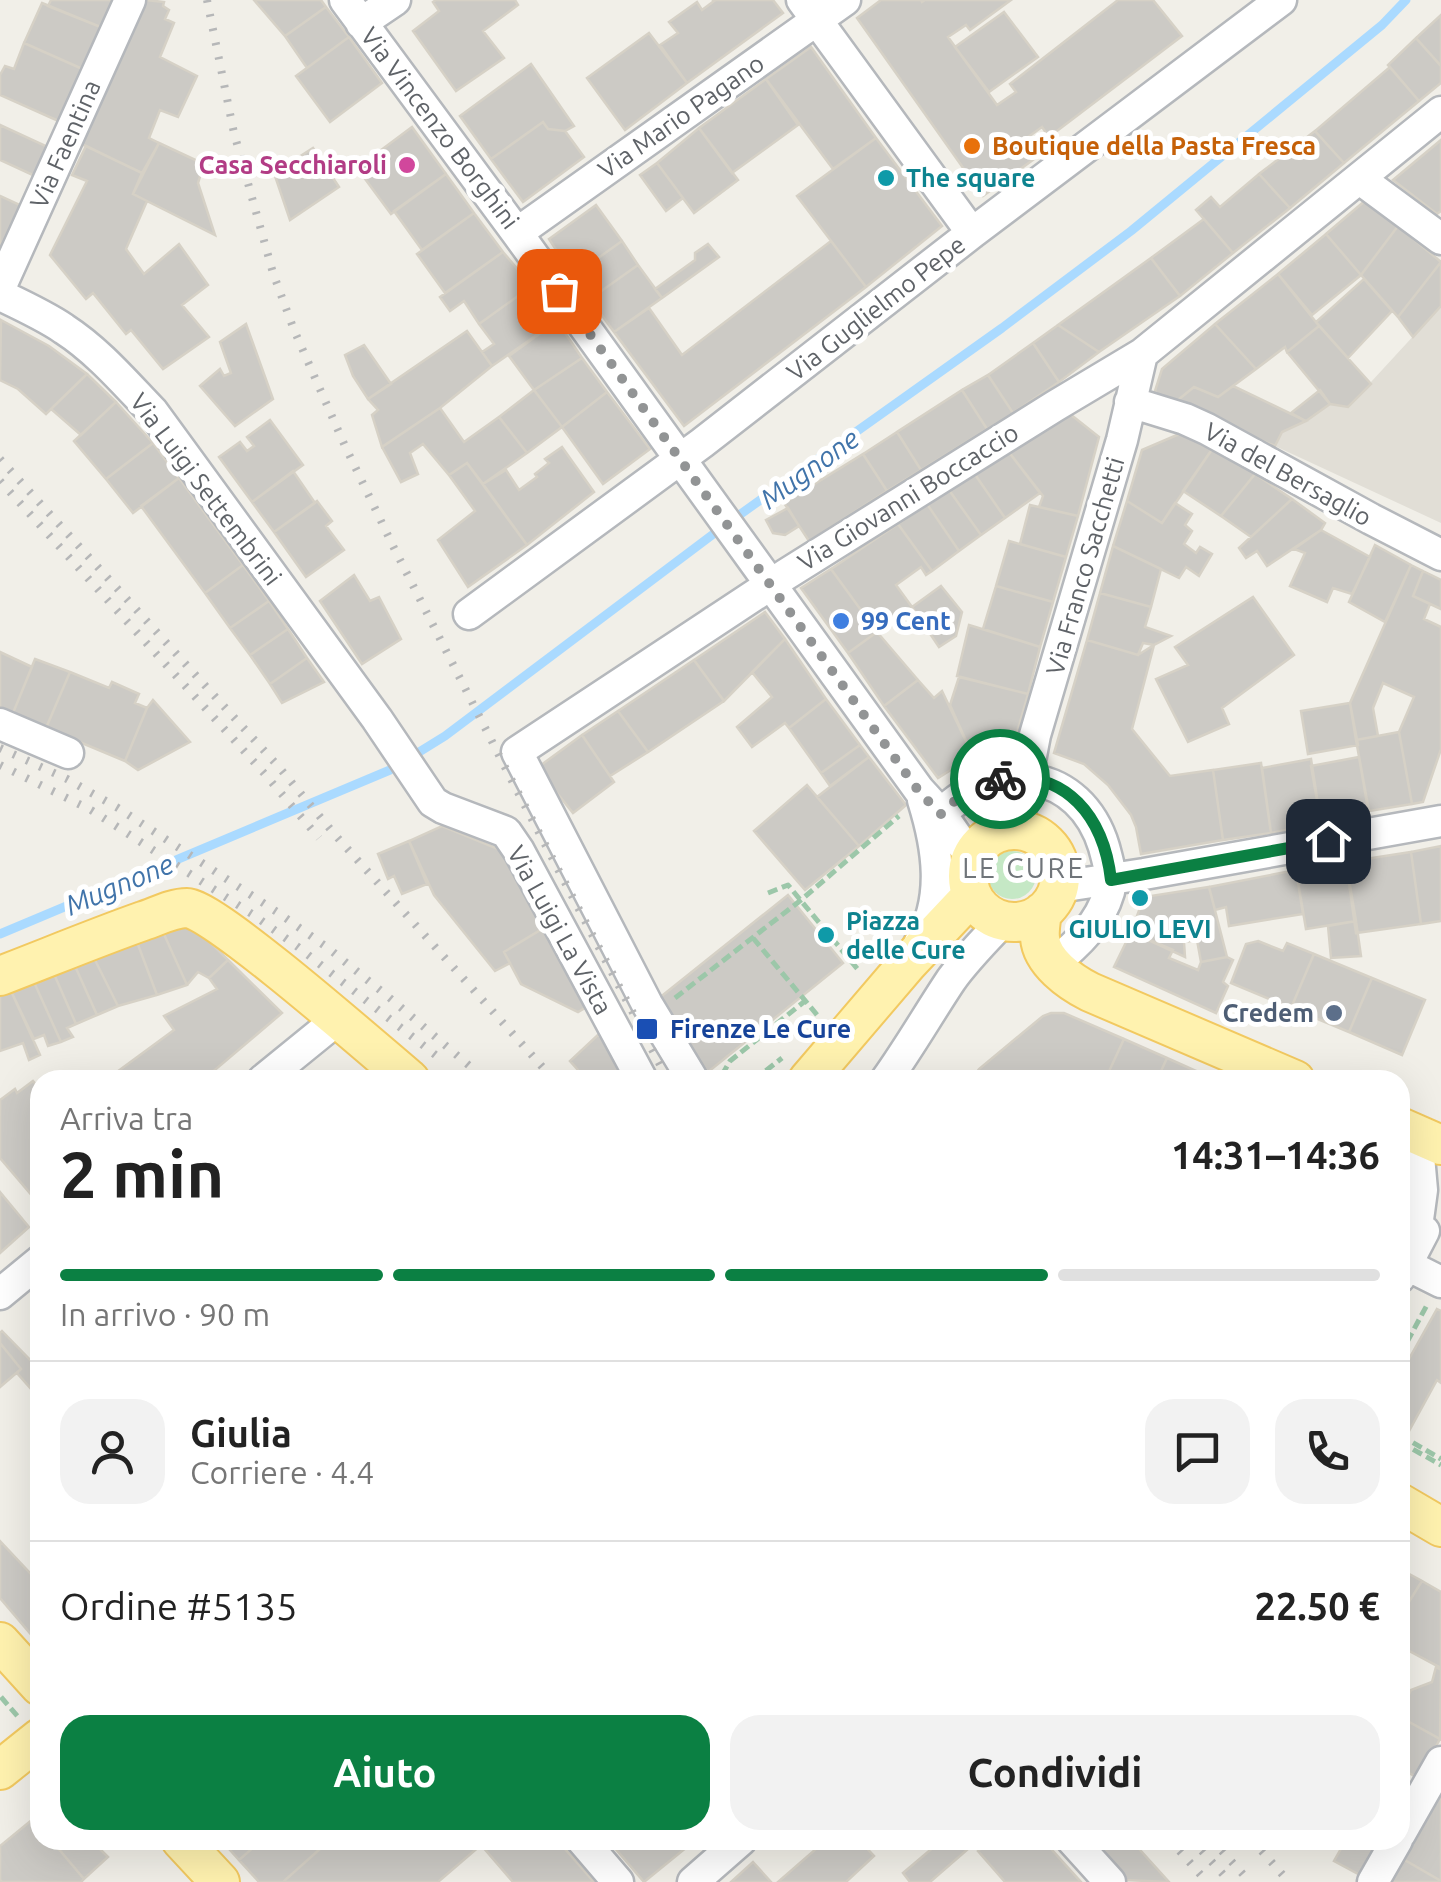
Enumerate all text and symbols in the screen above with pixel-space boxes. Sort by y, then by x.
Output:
street label: Via Vincenzo Borghini [355,22,525,234]
street label: Via Mario Pagano [593,48,769,184]
street label: Via Faentina [24,76,106,212]
place label: Boutique della Pasta Fresca [992,132,1316,160]
marker: Boutique della Pasta Fresca [961,135,983,157]
place label: Casa Secchiaroli [198,151,387,179]
marker: Casa Secchiaroli [396,154,418,176]
place label: The square [906,164,1035,192]
marker: The square [875,167,897,189]
street label: Via Guglielmo Pepe [781,230,971,386]
pin [517,249,602,334]
icon: bag [532,264,587,319]
street label: Via Luigi Settembrini [125,388,287,590]
street label: Via del Bersaglio [1200,417,1376,531]
street label: Via Giovanni Boccaccio [793,418,1023,576]
water label: Mugnone [754,422,864,514]
street label: Via Franco Sacchetti [1040,454,1130,678]
place label: 99 Cent [861,607,951,635]
marker: 99 Cent [830,610,852,632]
courier [950,729,1050,829]
icon: bike [973,752,1028,807]
pin [1286,799,1371,884]
icon: home [1301,814,1356,869]
street label: Via Luigi La Vista [502,841,618,1019]
water label: Mugnone [60,847,178,921]
district label: LE CURE [962,852,1086,883]
marker: GIULIO LEVI [1129,887,1151,909]
place label: Piazza delle Cure [846,907,966,964]
place label: GIULIO LEVI [1068,915,1212,943]
marker: Piazza delle Cure [815,924,837,946]
place label: Credem [1223,999,1314,1027]
marker: Credem [1323,1002,1345,1024]
place label: Firenze Le Cure [670,1015,851,1043]
marker: Firenze Le Cure [634,1016,660,1042]
text: Arriva tra [60,1100,193,1136]
text: 14:31–14:36 [1171,1134,1380,1176]
text: 2 min [60,1137,224,1210]
text: In arrivo · 90 m [60,1296,270,1332]
button: person [60,1399,165,1504]
button: chat [1145,1399,1250,1504]
button: phone [1275,1399,1380,1504]
text: Giulia [190,1412,292,1454]
text: Corriere · 4.4 [190,1454,374,1490]
text: Ordine #5135 [60,1585,297,1627]
text: 22.50 € [1254,1585,1380,1627]
button: Aiuto [60,1715,710,1830]
button: Condividi [730,1715,1380,1830]

